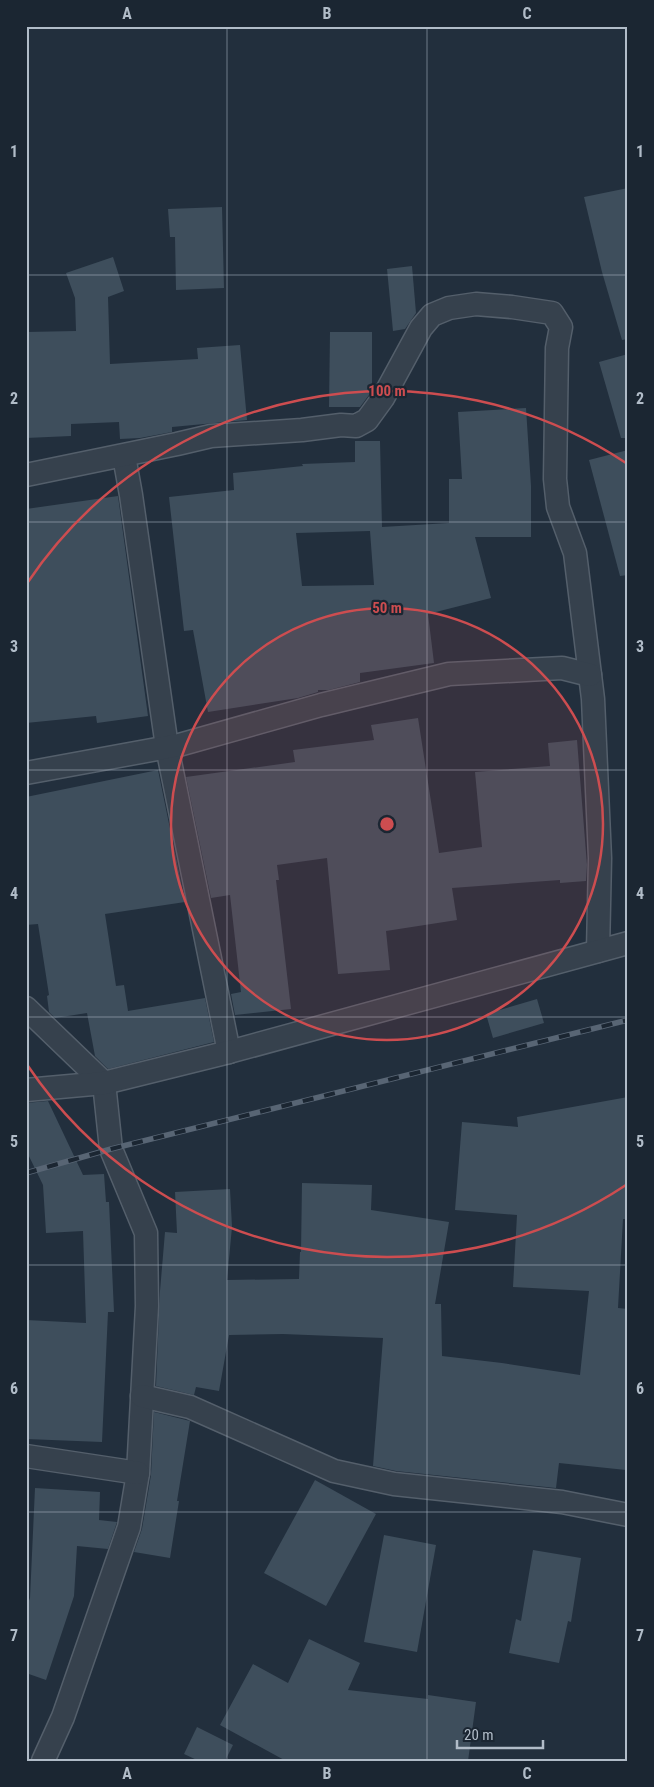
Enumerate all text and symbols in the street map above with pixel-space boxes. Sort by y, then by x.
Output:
text: A [122,4,132,23]
text: B [323,4,332,23]
text: C [522,4,532,23]
text: 1 [10,142,18,161]
text: 1 [636,142,644,161]
text: 100 m [368,382,406,400]
text: 2 [10,389,18,408]
text: 2 [636,389,644,408]
text: 50 m [372,599,402,617]
text: 3 [10,637,18,656]
text: 3 [636,637,644,656]
centre of rings [378,815,396,833]
text: 4 [10,884,18,903]
text: 4 [636,884,644,903]
text: 5 [10,1132,18,1151]
text: 5 [636,1132,644,1151]
text: 6 [10,1379,18,1398]
text: 6 [636,1379,644,1398]
text: 7 [10,1626,18,1645]
text: 7 [636,1626,644,1645]
scale bar [457,1717,543,1749]
text: 20 m [464,1726,494,1744]
text: A [122,1764,132,1783]
text: B [323,1764,332,1783]
text: C [522,1764,532,1783]

